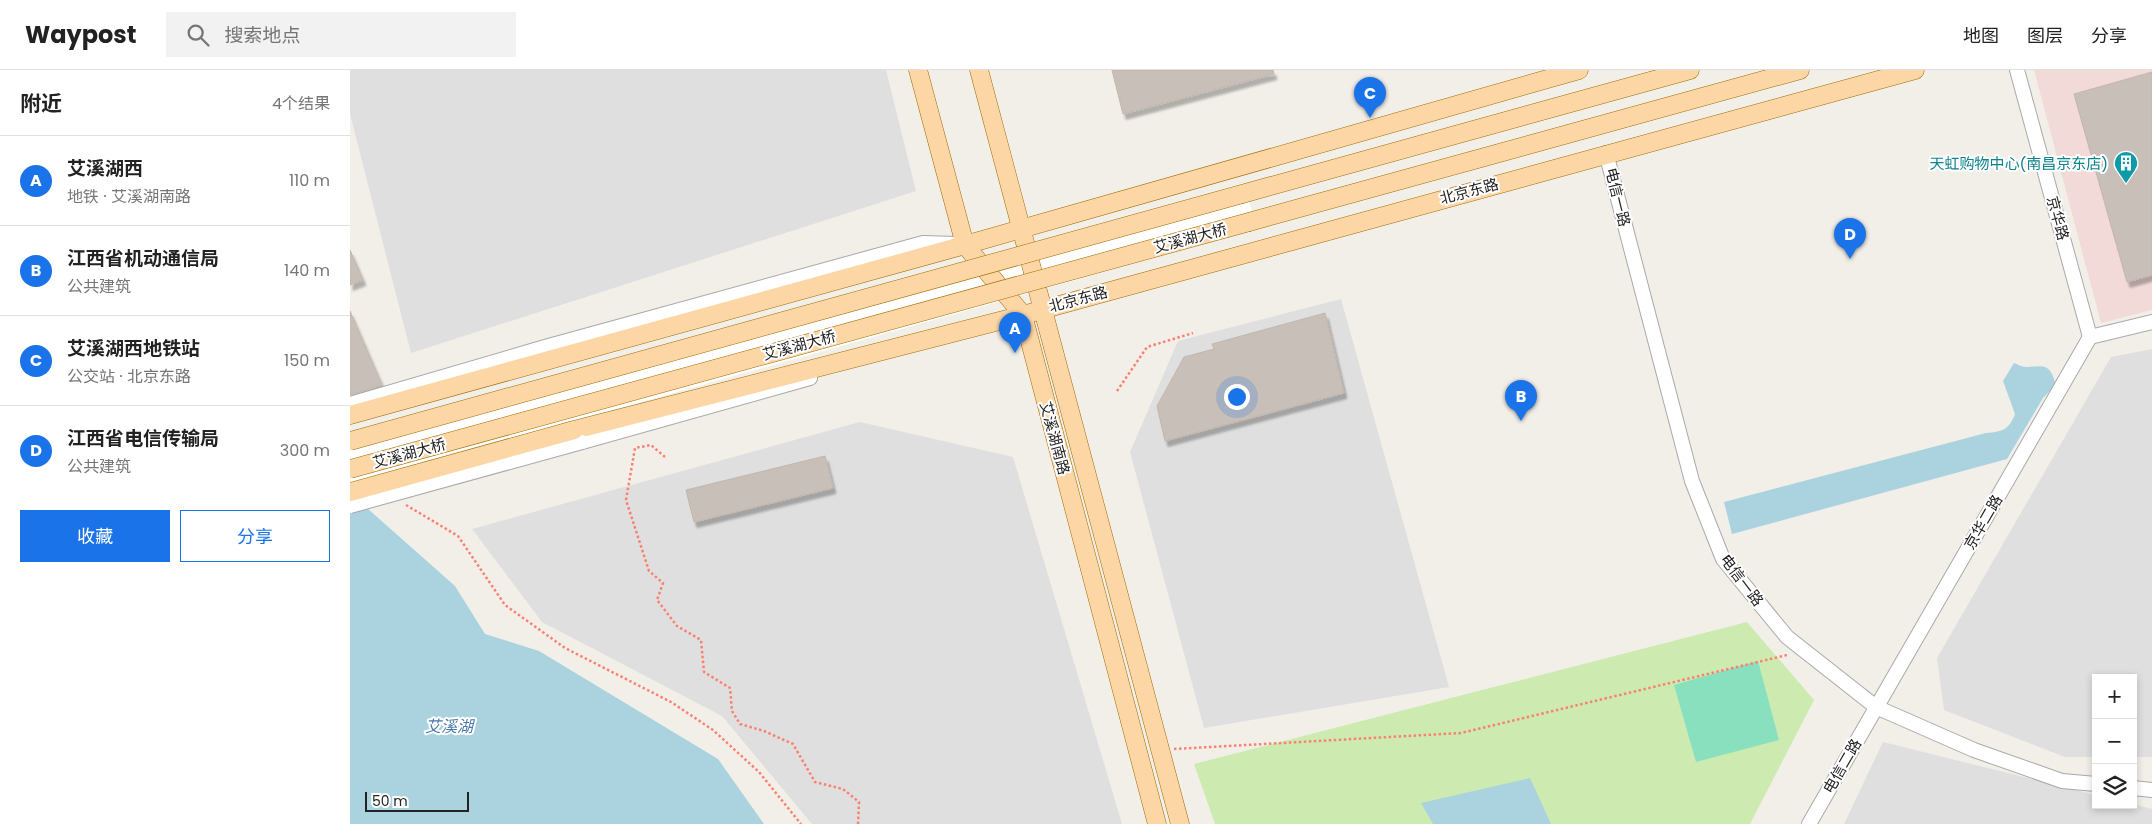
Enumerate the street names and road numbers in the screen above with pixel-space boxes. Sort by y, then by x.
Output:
street label: 电信一路 [1601,165,1635,229]
street label: 北京东路 [1437,173,1501,209]
street label: 京华路 [2042,194,2074,242]
street label: 艾溪湖大桥 [1151,218,1229,258]
street label: 北京东路 [1046,281,1110,317]
street label: 艾溪湖大桥 [760,325,838,365]
street label: 艾溪湖南路 [1035,399,1075,477]
street label: 艾溪湖大桥 [370,433,448,473]
street label: 京华二路 [1959,491,2007,553]
street label: 电信一路 [1716,550,1768,610]
street label: 电信二路 [1818,735,1866,797]

